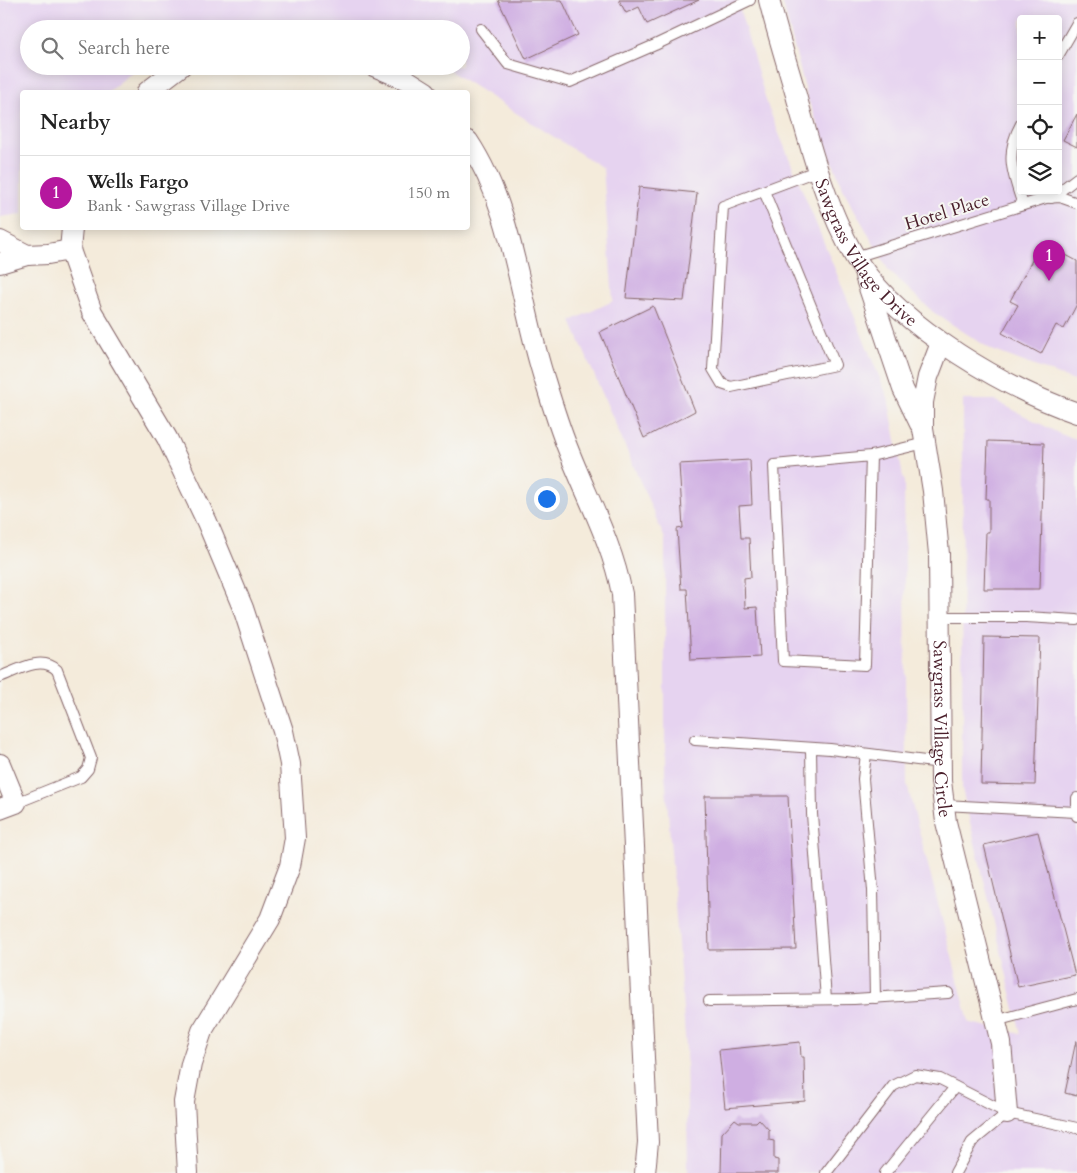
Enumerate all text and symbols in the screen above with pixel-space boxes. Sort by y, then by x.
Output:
map controls [1017,15,1062,195]
button: + [1017,15,1062,60]
search box [20,20,470,75]
icon: search [38,34,66,62]
text: Search here [78,35,170,61]
button: − [1017,60,1062,105]
button: locate [1017,105,1062,150]
text: Nearby [40,108,111,137]
button: layers [1017,150,1062,195]
text: Wells Fargo [87,169,189,195]
street label: Sawgrass Village Drive [809,175,923,332]
text: 1 [52,182,60,204]
text: 150 m [408,182,450,204]
street label: Hotel Place [902,187,992,237]
text: Bank · Sawgrass Village Drive [87,195,290,217]
pin: 1 [1033,240,1065,281]
your location [534,486,560,512]
street label: Sawgrass Village Circle [927,640,958,819]

